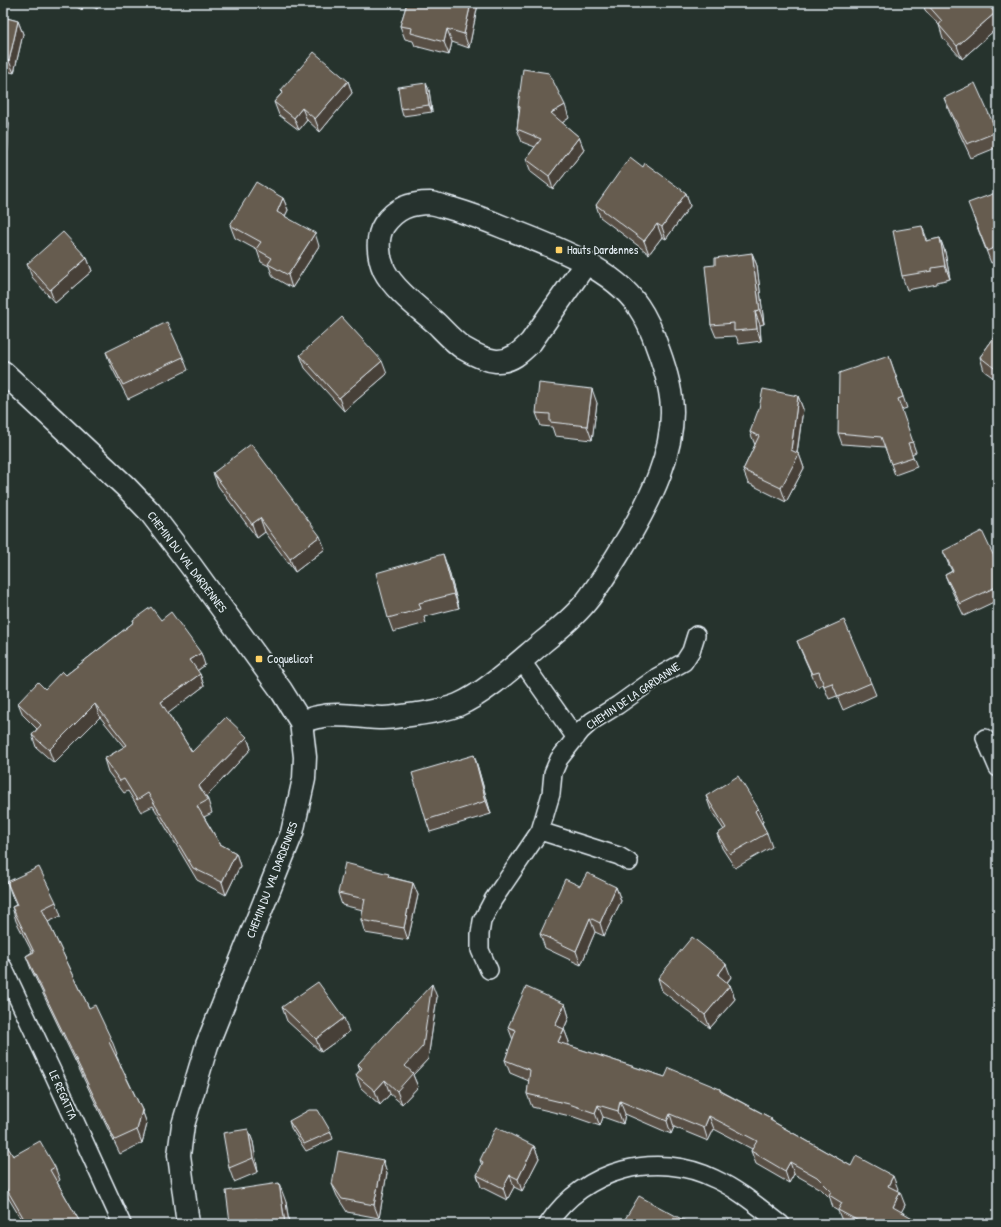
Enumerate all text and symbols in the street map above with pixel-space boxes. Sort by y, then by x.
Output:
place label: Hauts Dardennes [567,241,639,258]
marker: Hauts Dardennes [554,245,564,255]
street label: CHEMIN DU VAL DARDENNES [144,507,232,616]
place label: Coquelicot [267,650,314,667]
marker: Coquelicot [254,654,264,664]
street label: CHEMIN DE LA GARDANNE [582,657,684,733]
street label: CHEMIN DU VAL DARDENNES [242,819,302,940]
street label: LE REGATTA [45,1068,82,1122]

